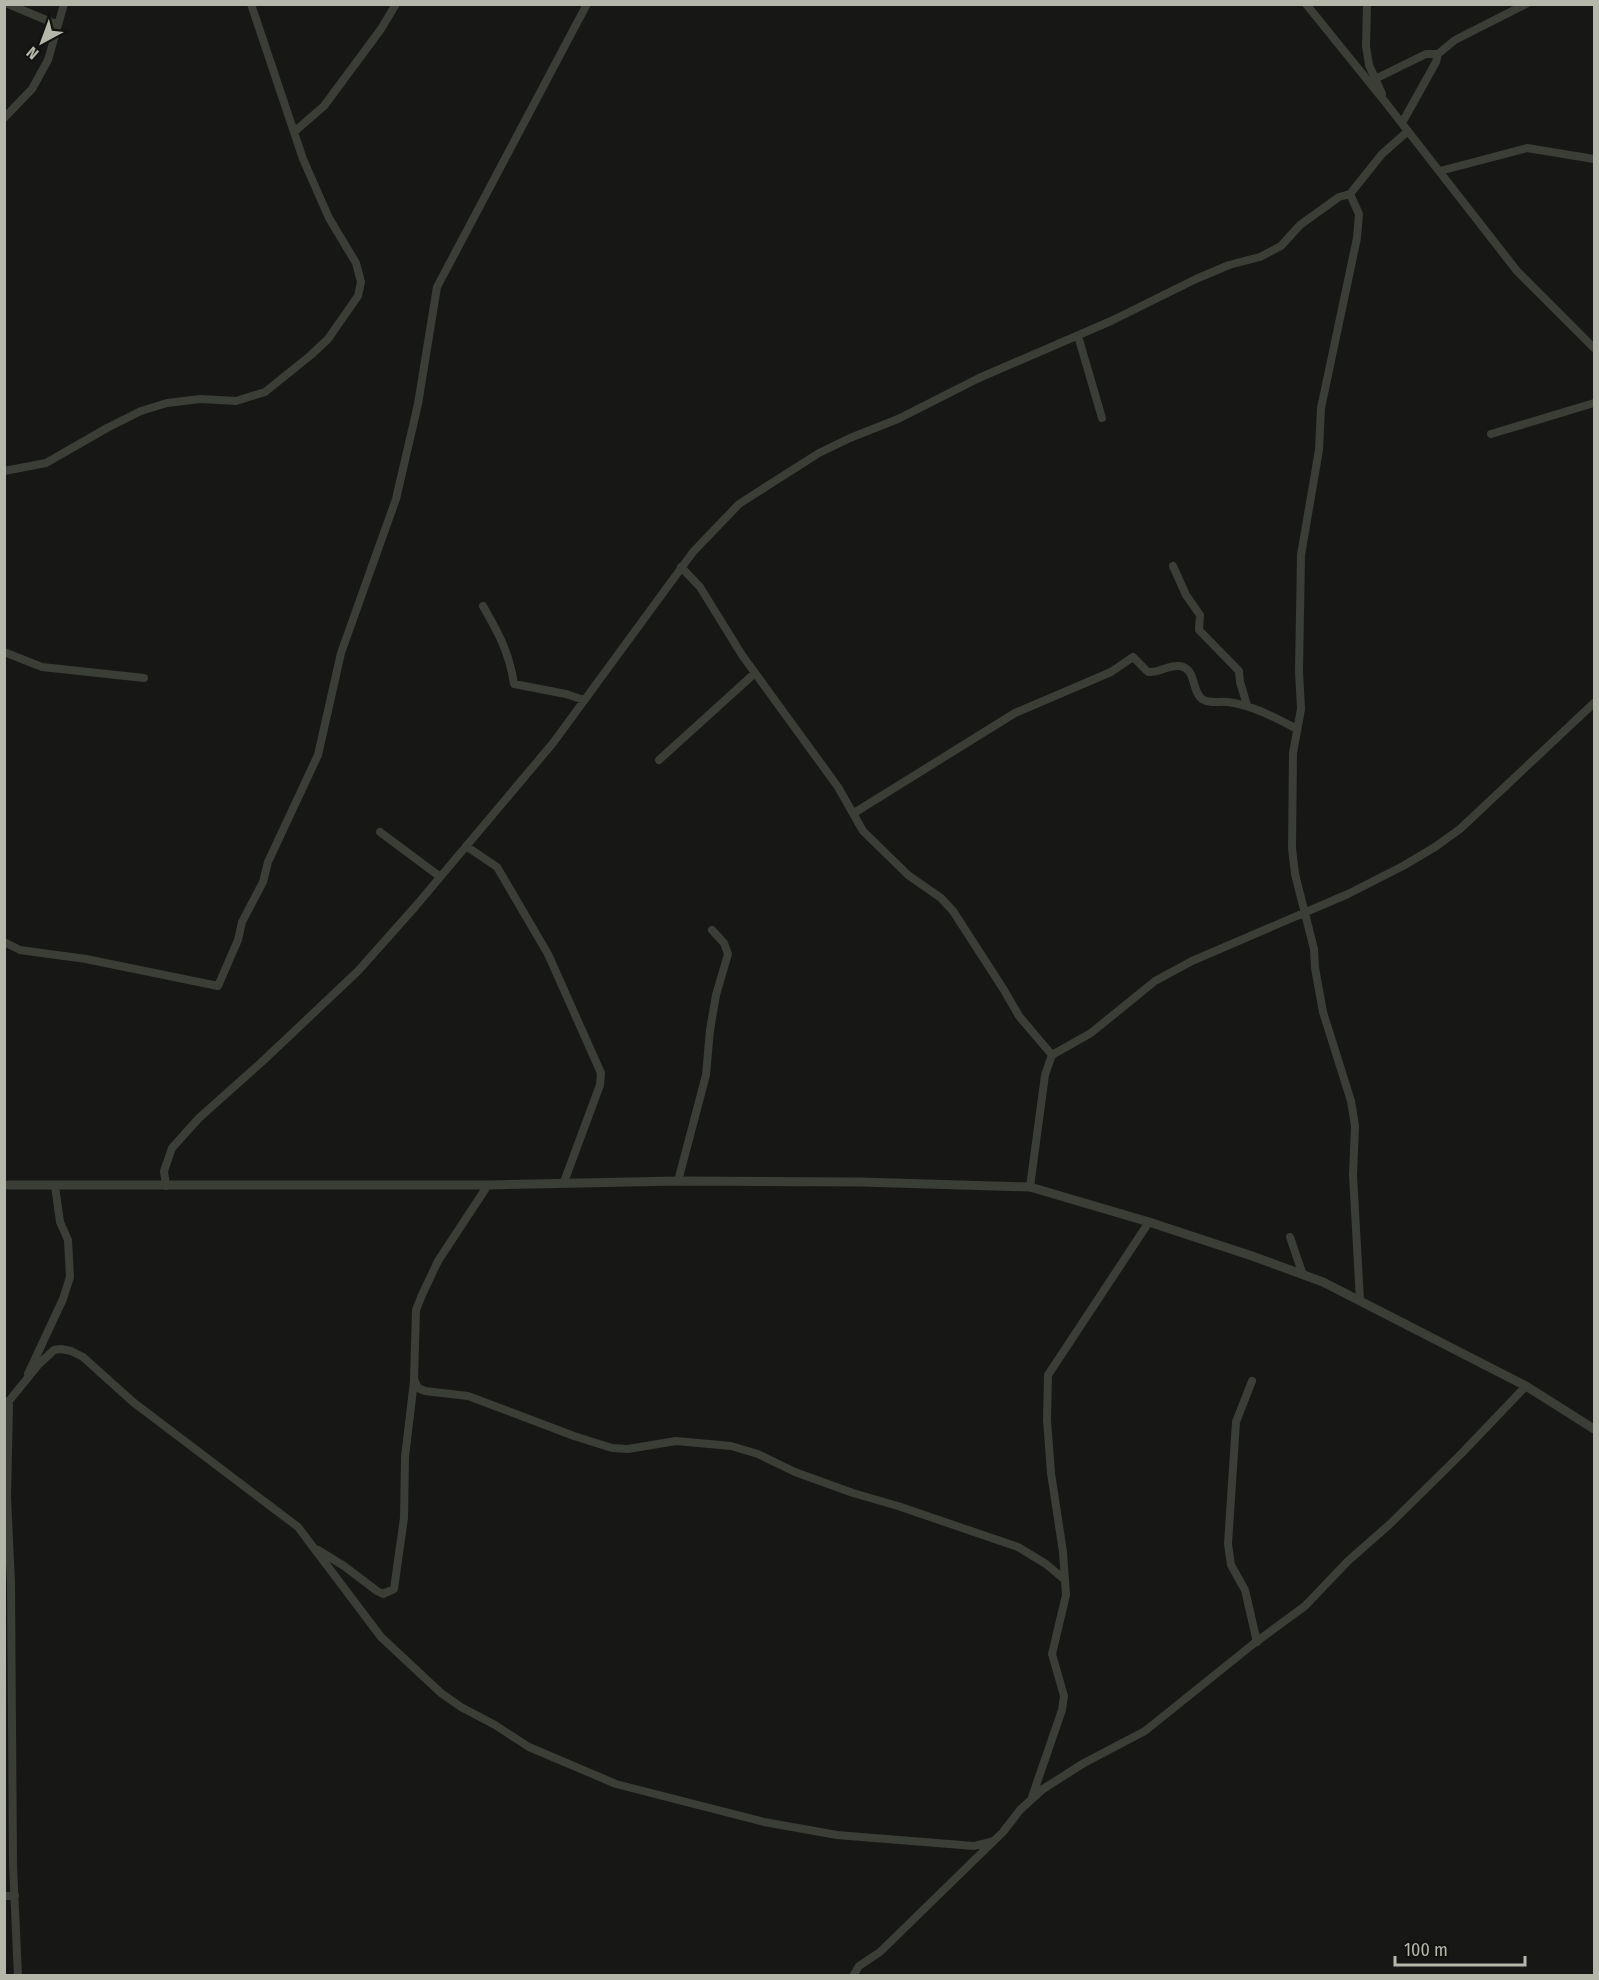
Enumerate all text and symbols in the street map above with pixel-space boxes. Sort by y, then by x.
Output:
north arrow [12,12,72,72]
text: N [23,43,42,63]
scale bar [1395,1929,1526,1967]
text: 100 m [1404,1939,1448,1961]

